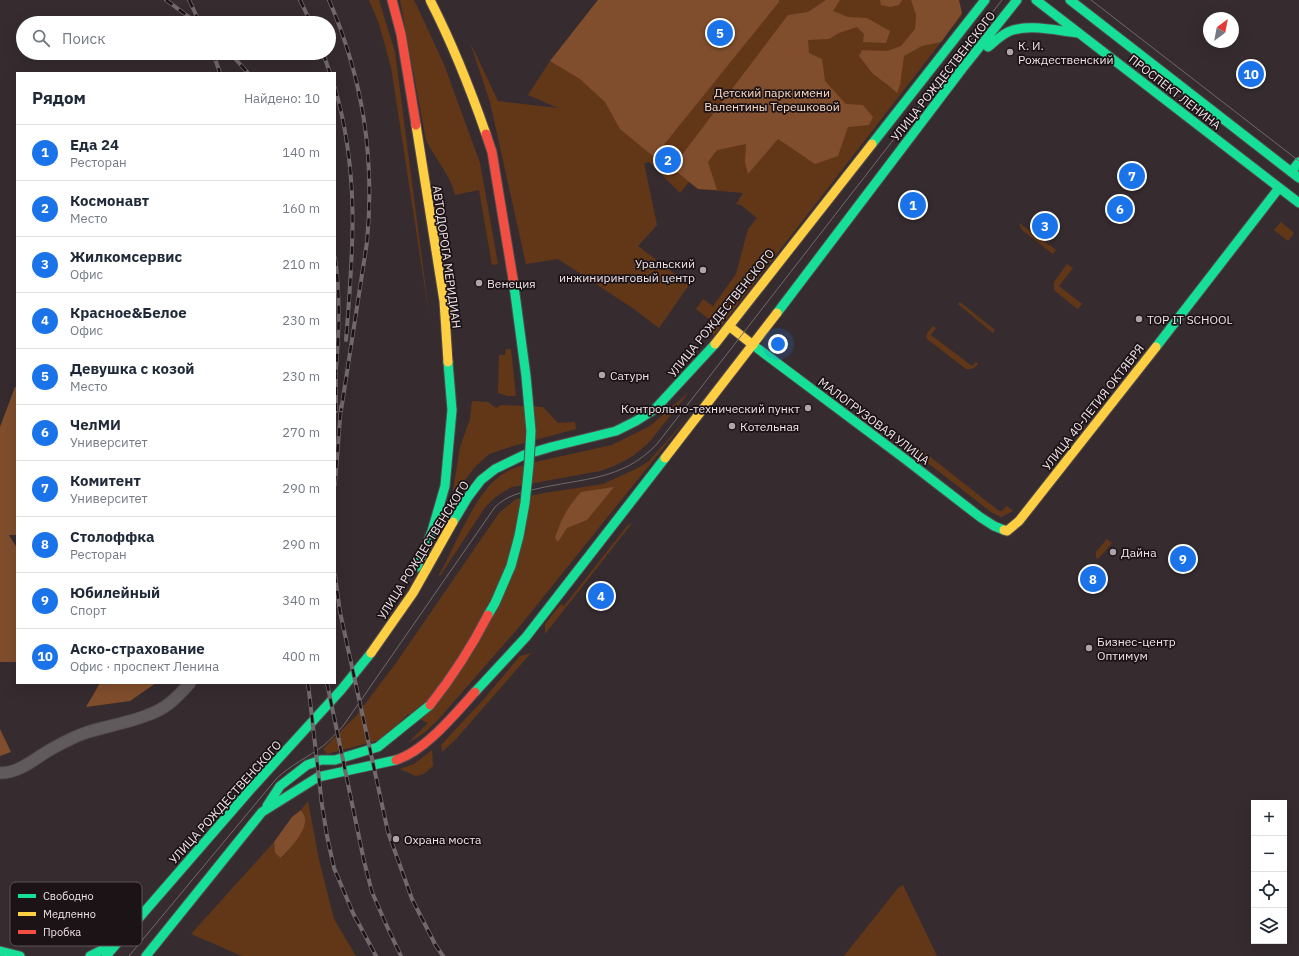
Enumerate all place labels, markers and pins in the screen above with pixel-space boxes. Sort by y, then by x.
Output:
pin: 5 [707,18,733,48]
place label: К. И. Рождественский [1018,38,1114,67]
marker: К. И. Рождественский [1005,47,1015,57]
pin: 10 [1238,59,1264,89]
pin: 2 [655,145,681,175]
pin: 7 [1119,161,1145,191]
pin: 1 [900,190,926,220]
pin: 6 [1107,194,1133,224]
pin: 3 [1032,211,1058,241]
place label: Уральский инжиниринговый центр [559,256,695,285]
marker: Уральский инжиниринговый центр [698,265,708,275]
place label: Венеция [487,276,536,291]
marker: Венеция [474,278,484,288]
place label: TOP IT SCHOOL [1147,312,1233,327]
marker: TOP IT SCHOOL [1134,314,1144,324]
place label: Сатурн [610,368,649,383]
marker: Сатурн [597,370,607,380]
place label: Контрольно-технический пункт [621,401,800,416]
marker: Контрольно-технический пункт [803,403,813,413]
place label: Котельная [740,419,799,434]
marker: Котельная [727,421,737,431]
pin: 9 [1170,544,1196,574]
place label: Дайна [1121,545,1157,560]
marker: Дайна [1108,547,1118,557]
pin: 8 [1080,564,1106,594]
pin: 4 [588,581,614,611]
place label: Бизнес-центр Оптимум [1097,634,1176,663]
marker: Бизнес-центр Оптимум [1084,643,1094,653]
place label: Охрана моста [404,832,482,847]
marker: Охрана моста [391,834,401,844]

